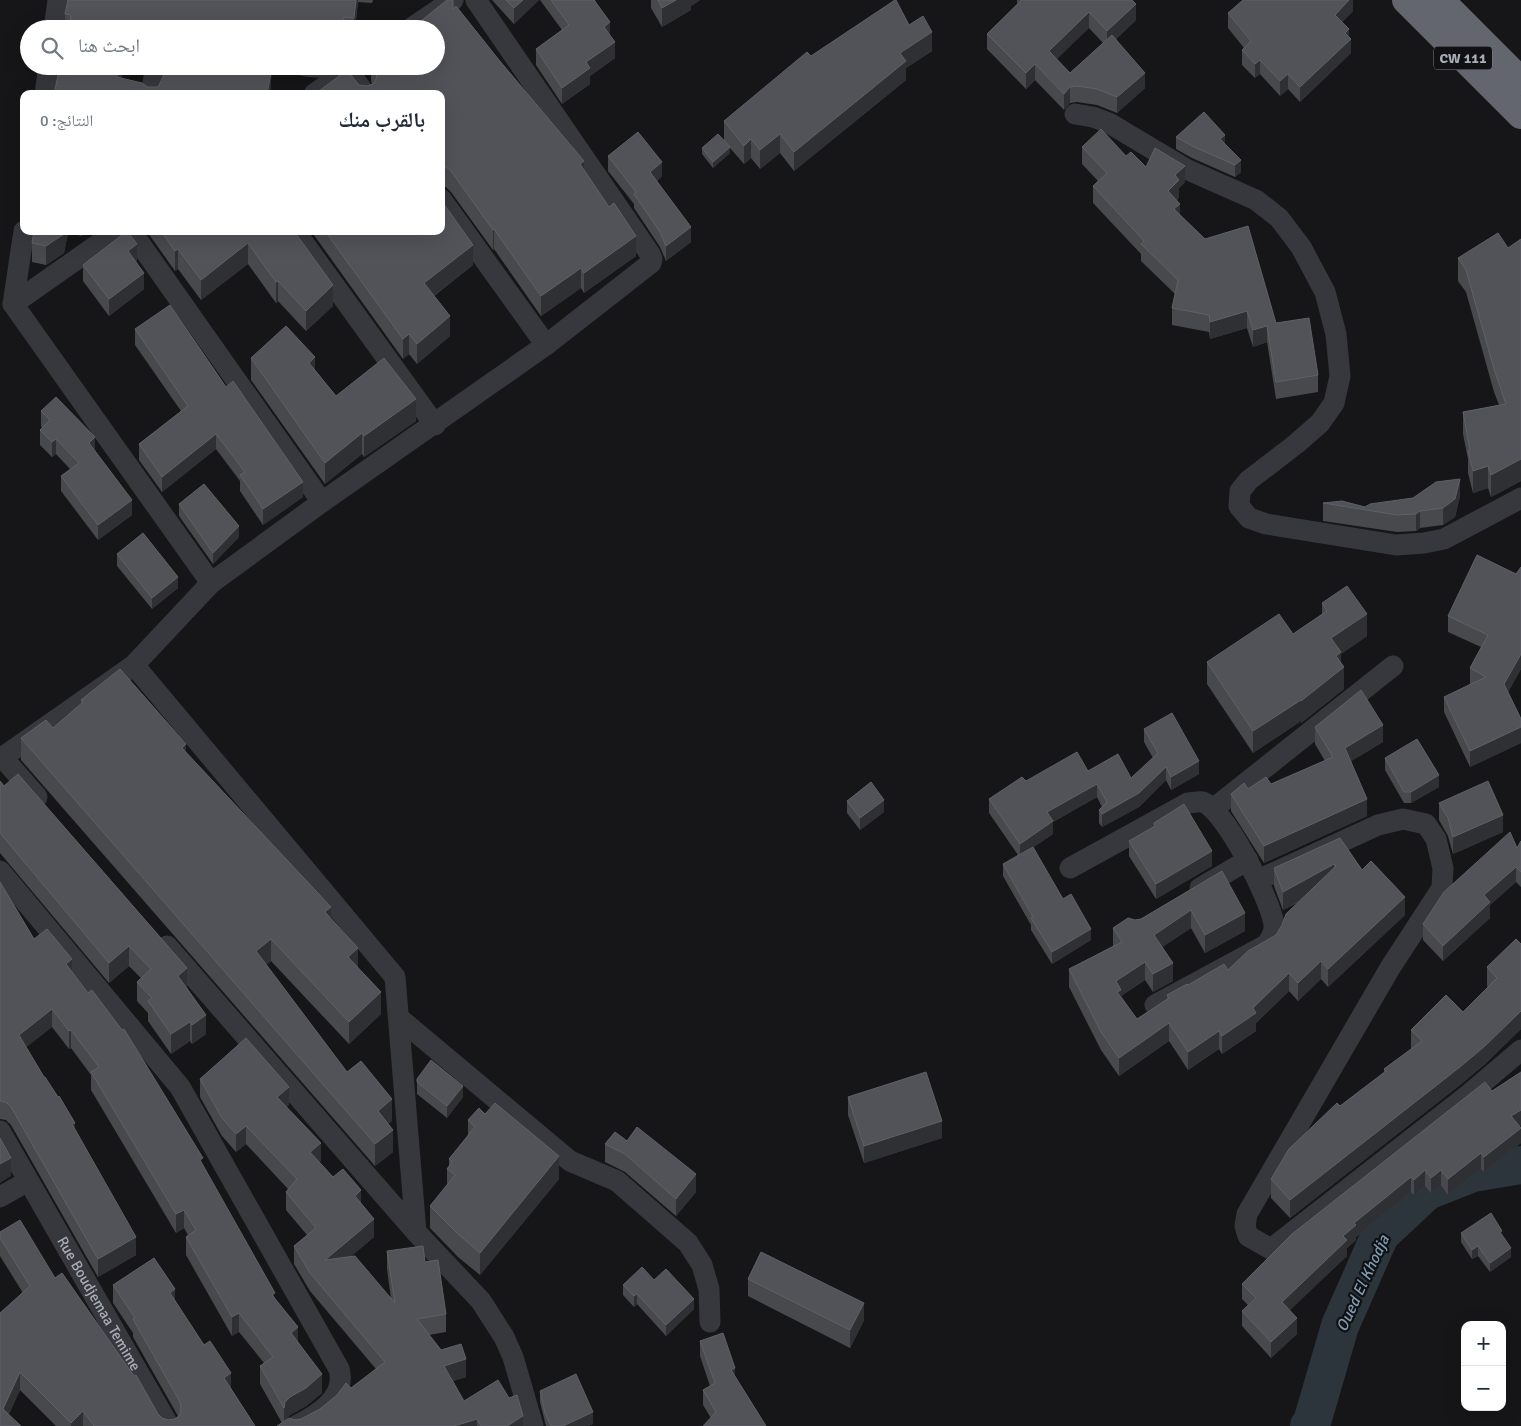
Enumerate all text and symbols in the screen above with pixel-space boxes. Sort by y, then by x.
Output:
search box [20,20,445,75]
icon: search [38,34,66,62]
text: ابحث هنا [78,34,140,58]
road number: CW 111 [1434,46,1492,70]
text: بالقرب منك [338,107,425,133]
text: النتائج: 0 [40,111,93,131]
water label: Oued El Khodja [1332,1231,1394,1335]
street label: Rue Boudjemaa Temime [53,1233,145,1374]
map controls [1461,1321,1506,1411]
button: + [1461,1321,1506,1366]
button: − [1461,1366,1506,1411]

